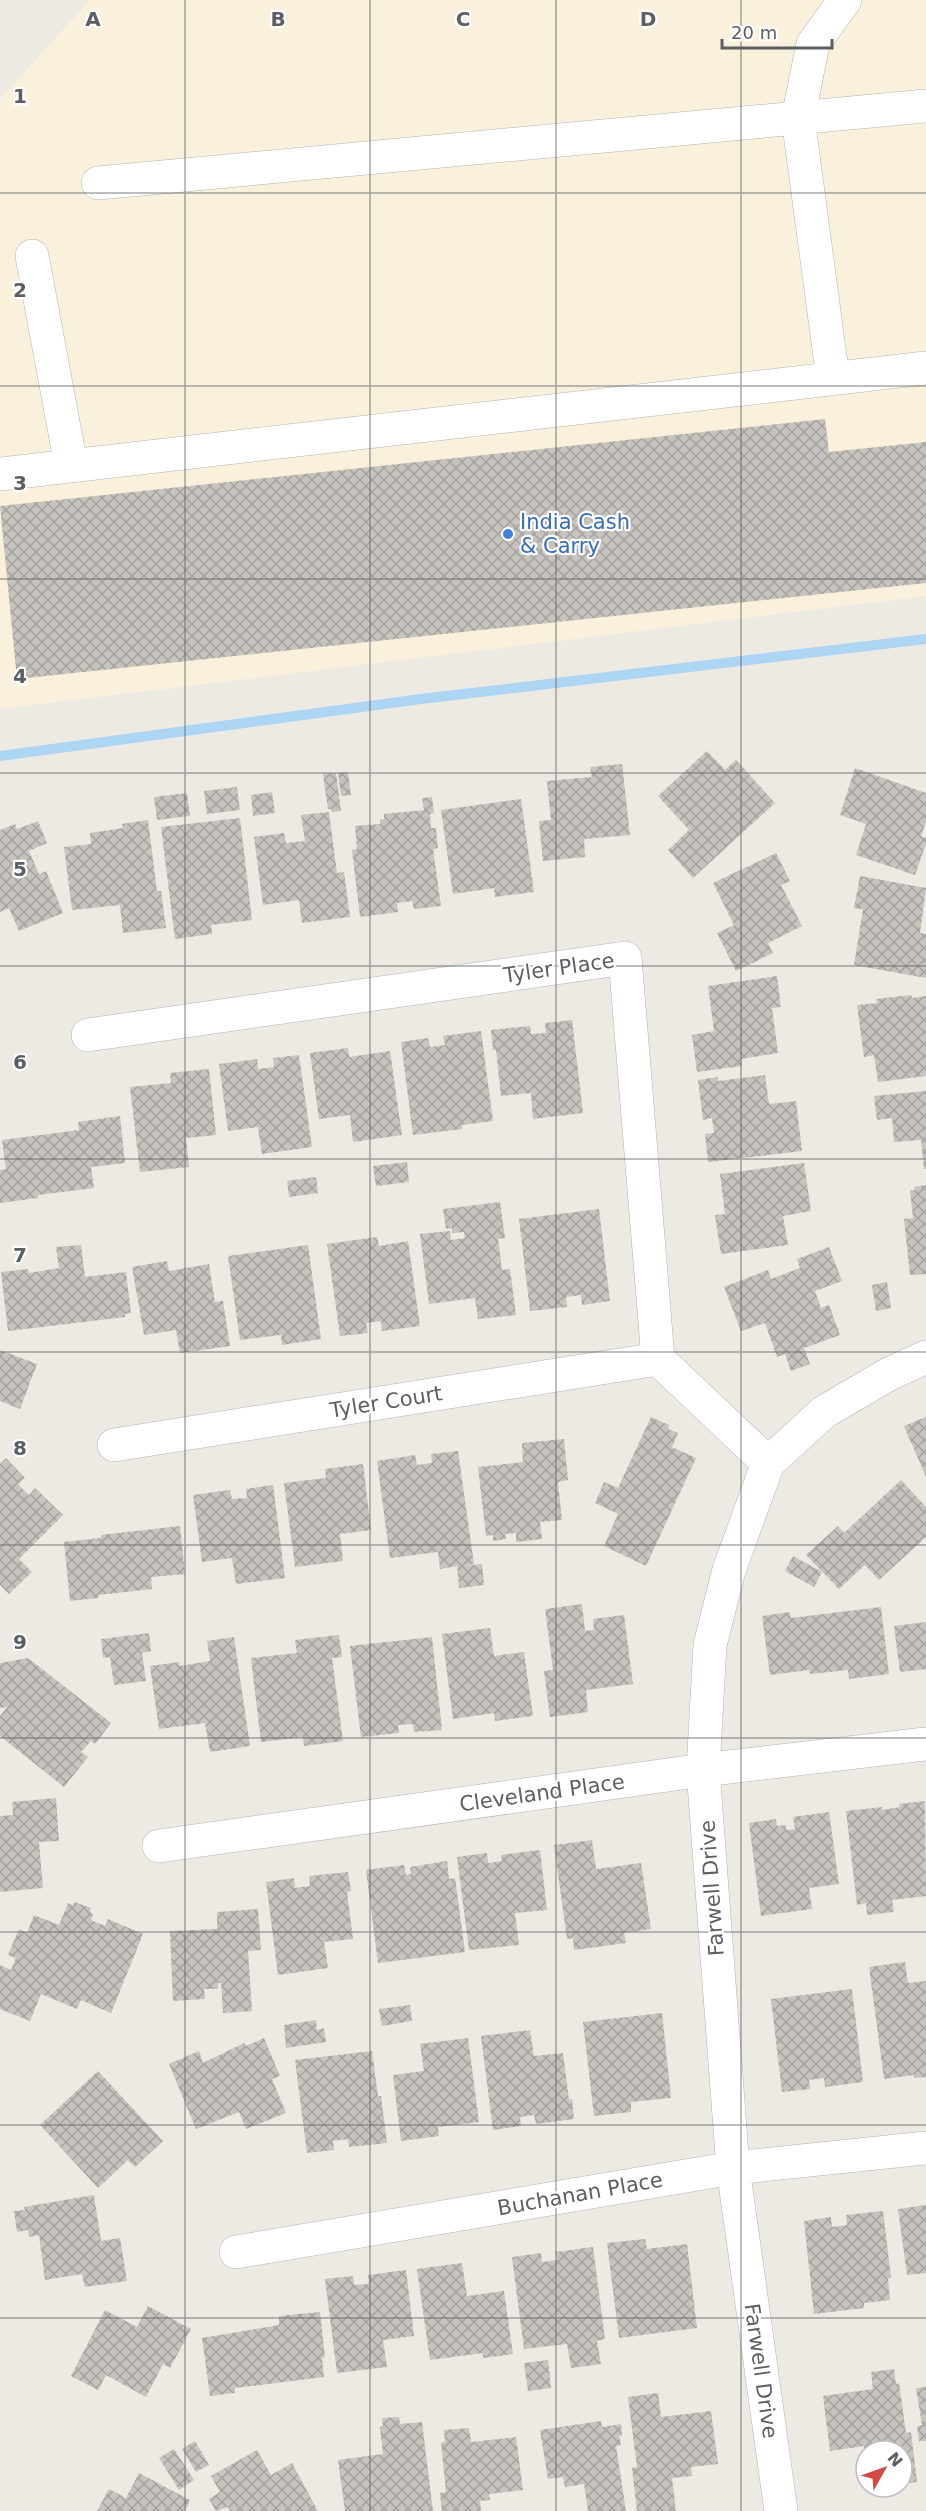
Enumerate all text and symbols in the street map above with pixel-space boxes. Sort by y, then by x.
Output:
text: A [85,7,101,31]
text: B [270,7,286,31]
text: C [456,7,470,31]
text: D [640,7,656,31]
scale bar [722,12,832,50]
text: 20 m [731,22,777,43]
text: 1 [13,84,27,108]
text: 2 [13,278,27,302]
text: 3 [13,471,27,495]
place label: India Cash & Carry [520,510,630,558]
marker: India Cash & Carry [501,527,515,541]
text: 4 [13,664,27,688]
text: 5 [13,857,27,881]
street label: Tyler Place [501,948,616,988]
text: 6 [13,1050,27,1074]
text: 7 [13,1243,27,1267]
street label: Tyler Court [327,1381,444,1423]
text: 8 [13,1436,27,1460]
text: 9 [13,1630,27,1654]
street label: Cleveland Place [458,1770,626,1816]
street label: Farwell Drive [695,1819,729,1957]
street label: Buchanan Place [495,2168,665,2220]
street label: Farwell Drive [740,2302,782,2440]
north arrow [854,2439,914,2499]
text: N [884,2448,907,2471]

